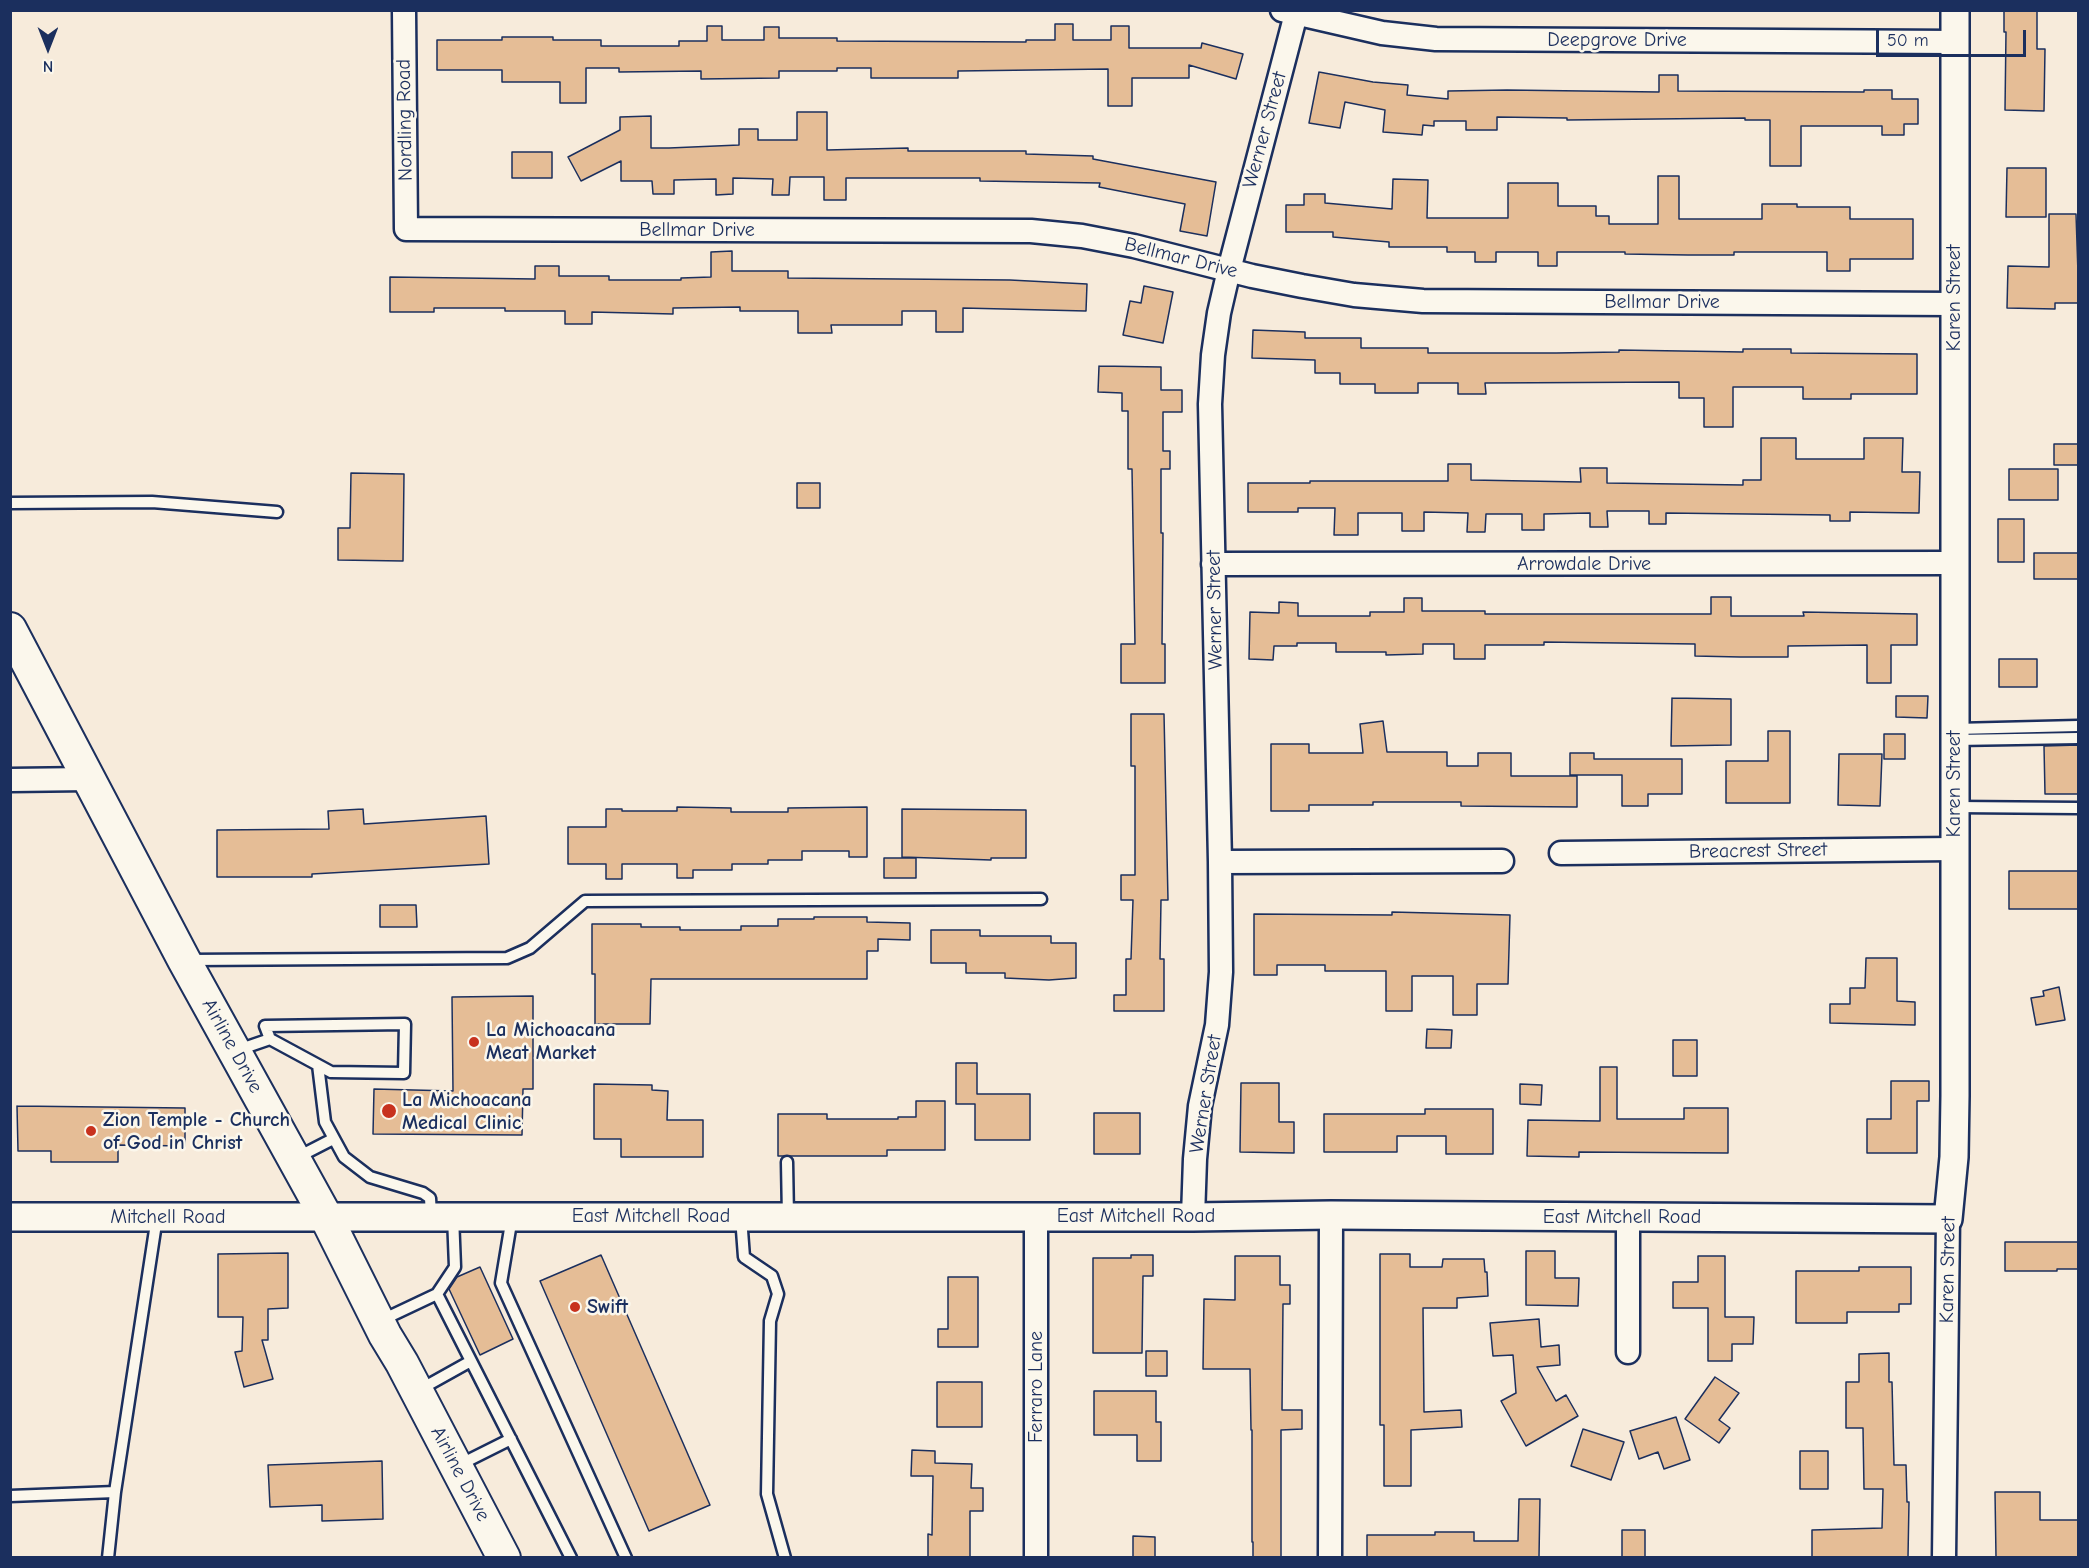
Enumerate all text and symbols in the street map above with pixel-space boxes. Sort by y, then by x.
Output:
north arrow [18,18,78,78]
scale bar [1879,18,2029,56]
street label: Deepgrove Drive [1547,28,1687,52]
text: 50 m [1887,30,1929,51]
text: N [43,57,53,75]
street label: Nordling Road [392,59,418,181]
street label: Werner Street [1238,69,1292,191]
street label: Bellmar Drive [639,218,755,242]
street label: Bellmar Drive [1122,232,1240,284]
street label: Karen Street [1942,245,1966,351]
street label: Bellmar Drive [1604,290,1720,314]
street label: Werner Street [1202,550,1228,670]
street label: Arrowdale Drive [1517,552,1651,576]
street label: Karen Street [1942,731,1966,837]
street label: Breacrest Street [1689,838,1827,864]
street label: Airline Drive [196,995,268,1097]
place label: La Michoacana Meat Market [486,1018,616,1065]
street label: Werner Street [1185,1033,1227,1155]
marker: La Michoacana Meat Market [467,1035,481,1049]
place label: La Michoacana Medical Clinic [402,1088,532,1135]
marker: La Michoacana Medical Clinic [380,1102,398,1120]
place label: Zion Temple - Church of God in Christ [103,1108,290,1155]
marker: Zion Temple - Church of God in Christ [84,1124,98,1138]
street label: East Mitchell Road [572,1204,730,1228]
street label: East Mitchell Road [1057,1204,1215,1228]
street label: Mitchell Road [110,1205,226,1229]
street label: East Mitchell Road [1543,1205,1701,1229]
street label: Karen Street [1935,1216,1961,1324]
place label: Swift [587,1295,628,1319]
marker: Swift [568,1300,582,1314]
street label: Ferraro Lane [1024,1331,1048,1443]
street label: Airline Drive [425,1423,495,1525]

